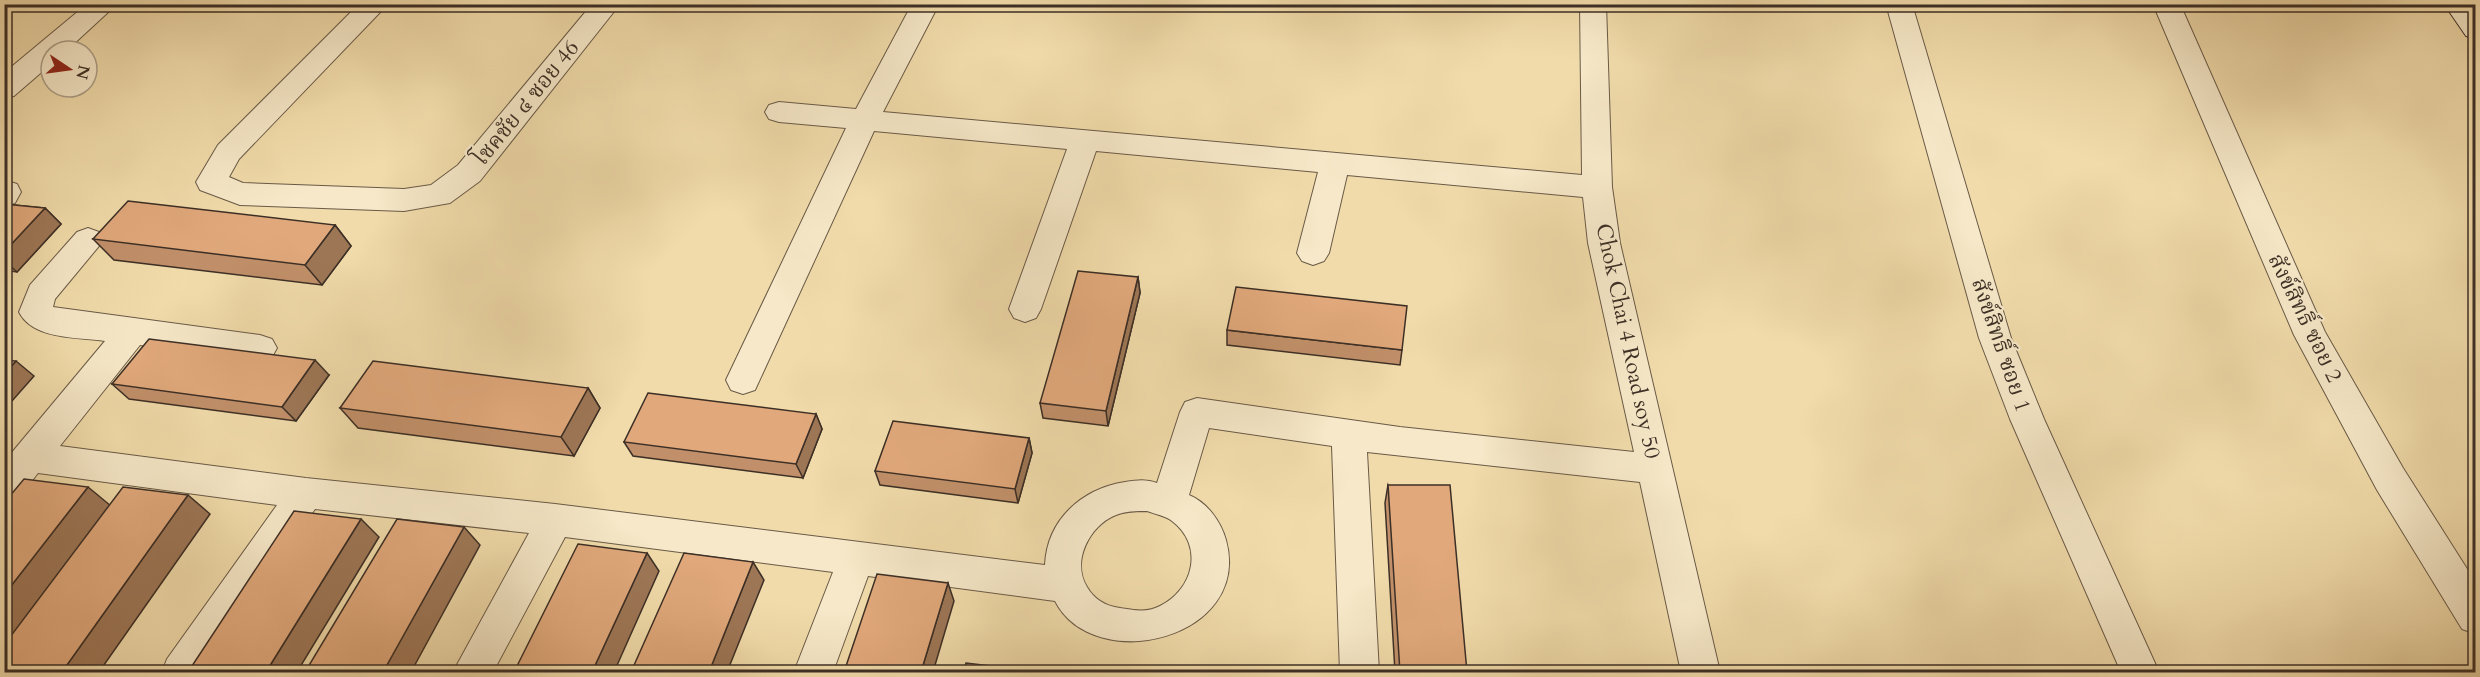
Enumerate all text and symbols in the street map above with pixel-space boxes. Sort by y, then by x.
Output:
street label: โชคชัย ๔ ซอย 46 [465,34,586,173]
north arrow [39,39,99,99]
text: N [70,63,95,81]
street label: Chok Chai 4 Road soy 50 [1588,221,1668,461]
street label: สังข์สิทธิ์ ซอย 2 [2261,248,2351,387]
street label: สังข์สิทธิ์ ซอย 1 [1964,274,2039,416]

